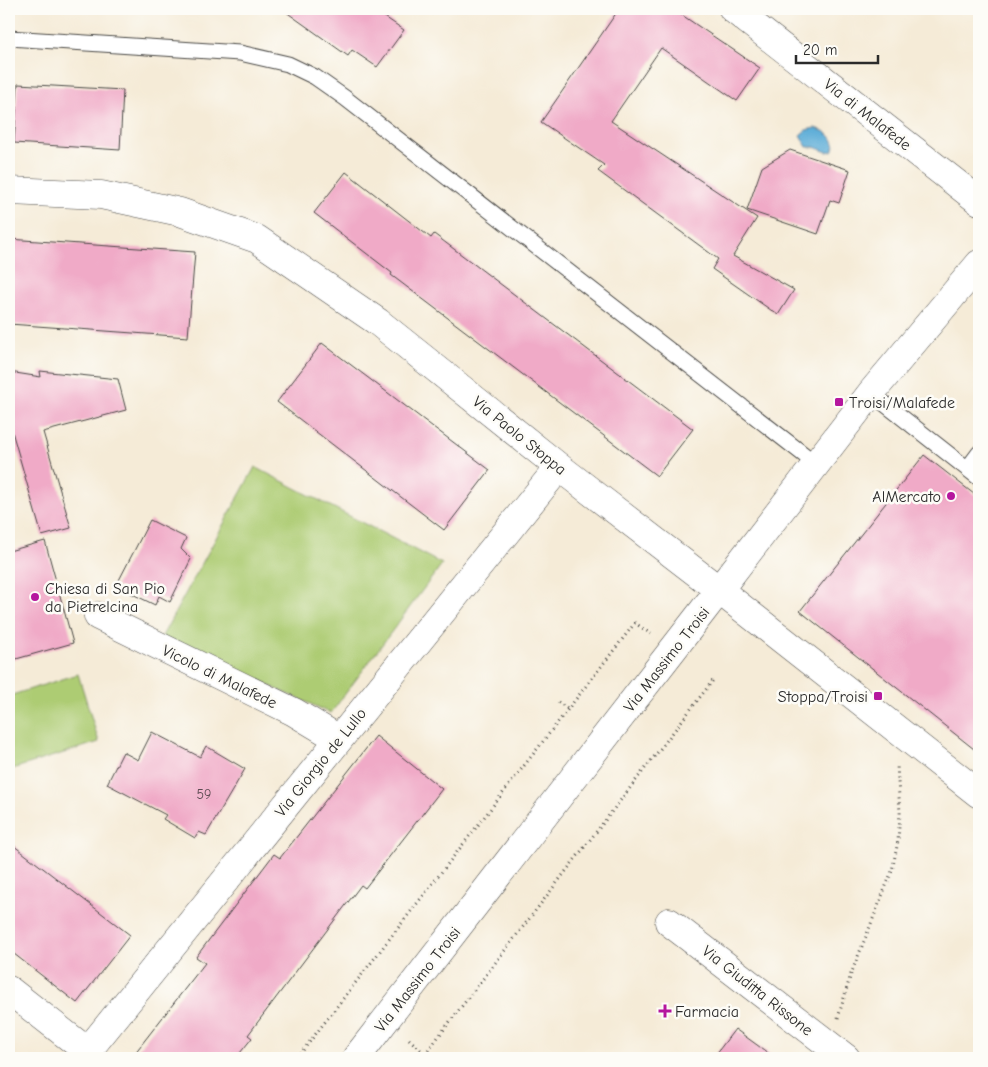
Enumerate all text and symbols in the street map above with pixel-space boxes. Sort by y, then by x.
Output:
scale bar [796,32,878,64]
text: 20 m [803,41,837,59]
street label: Via di Malafede [820,75,914,154]
street label: Via Paolo Stoppa [469,393,570,479]
place label: Troisi/Malafede [849,394,955,412]
marker: Troisi/Malafede [833,396,845,408]
place label: AlMercato [872,488,941,506]
marker: AlMercato [945,490,957,502]
place label: Chiesa di San Pio da Pietrelcina [45,580,165,616]
marker: Chiesa di San Pio da Pietrelcina [29,591,41,603]
street label: Via Massimo Troisi [620,604,713,716]
street label: Vicolo di Malafede [159,641,280,712]
place label: Stoppa/Troisi [778,688,868,706]
marker: Stoppa/Troisi [872,690,884,702]
street label: Via Giorgio de Lullo [271,705,370,821]
house number: 59 [196,786,212,803]
street label: Via Massimo Troisi [371,924,464,1036]
street label: Via Giuditta Rissone [699,942,816,1040]
place label: Farmacia [675,1003,739,1021]
marker: Farmacia [659,1005,671,1017]

